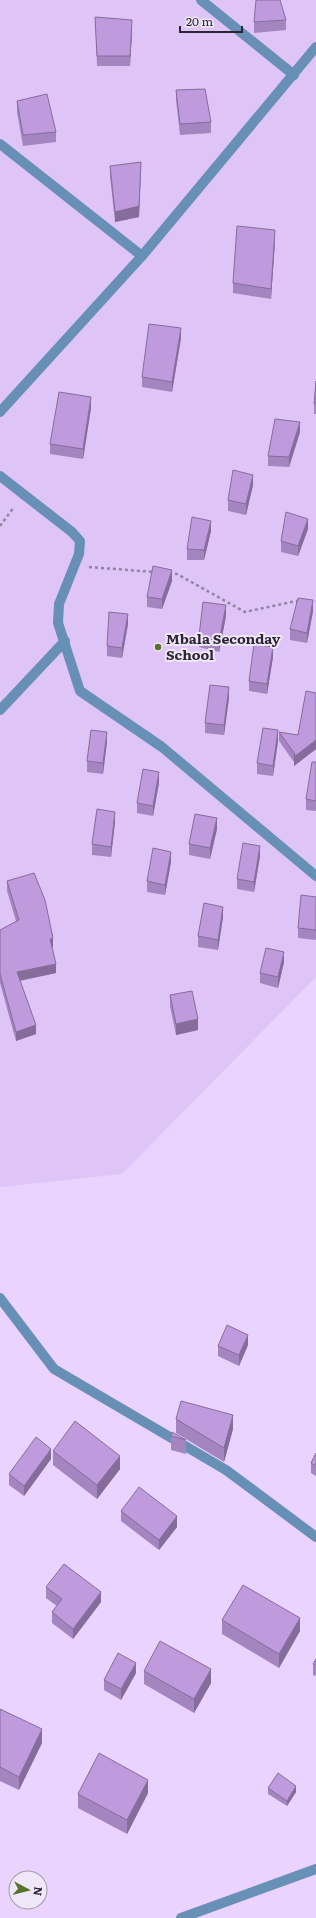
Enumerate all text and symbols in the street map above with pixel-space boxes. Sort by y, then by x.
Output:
scale bar [180,8,242,34]
text: 20 m [186,12,213,30]
place label: Mbala Seconday School [166,628,281,664]
marker: Mbala Seconday School [153,642,163,652]
north arrow [8,1870,48,1910]
text: N [30,1886,47,1897]

